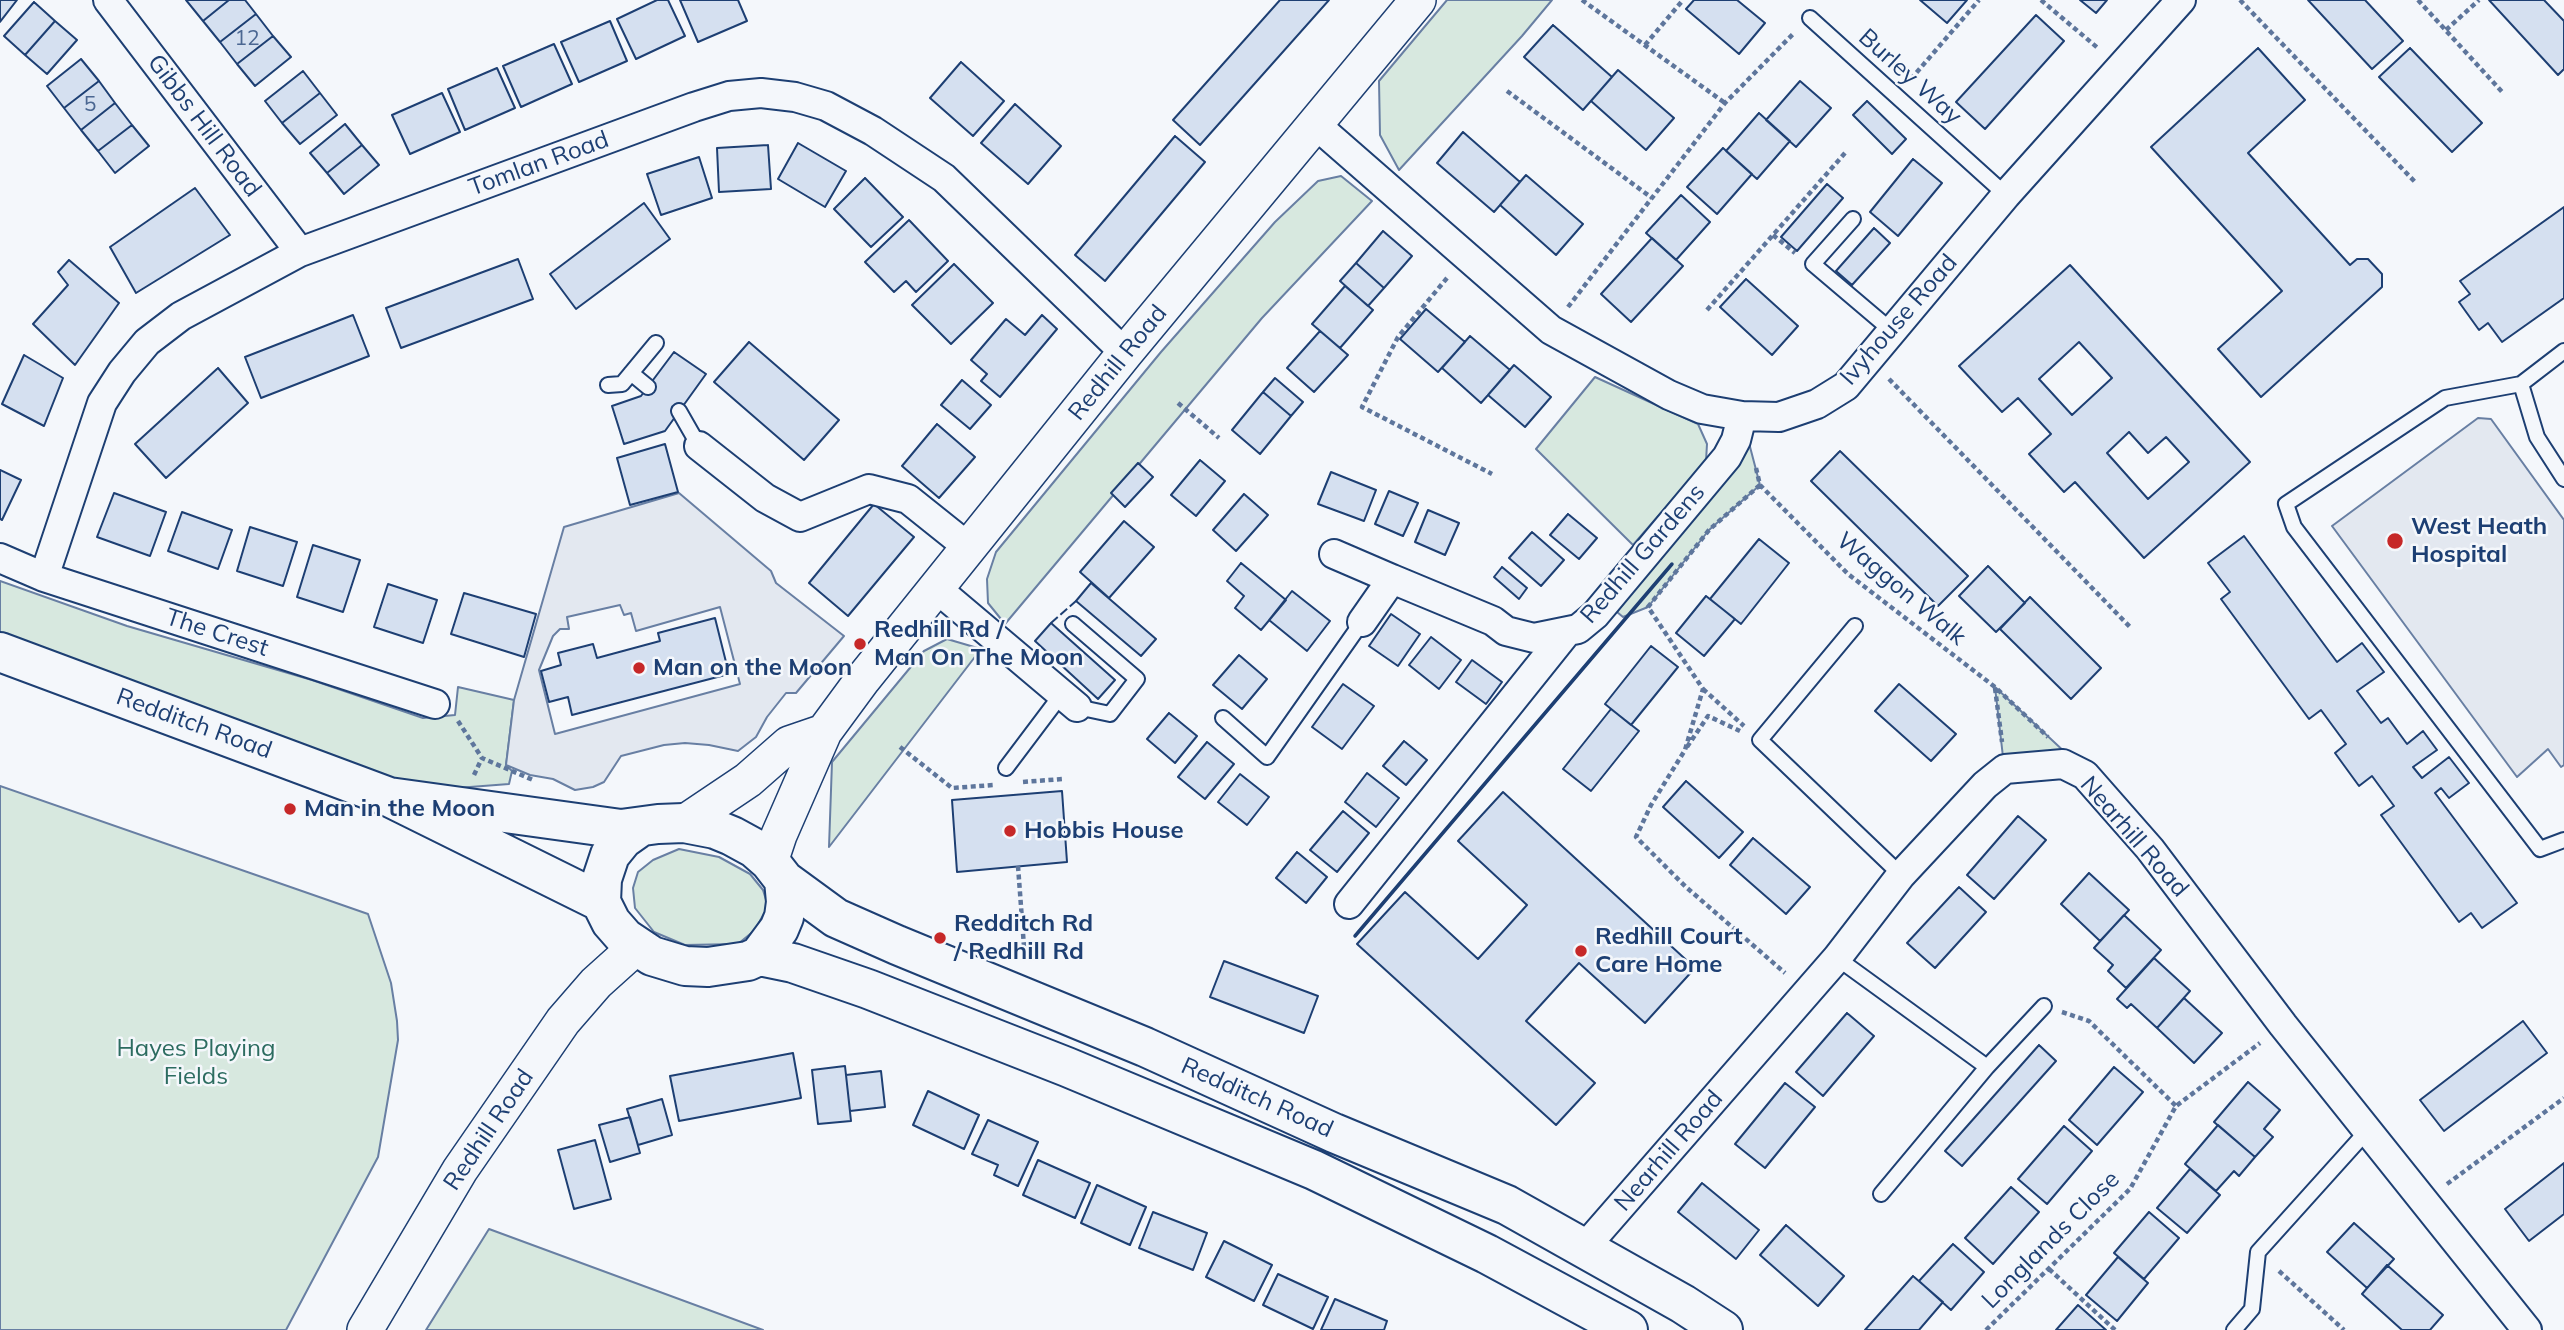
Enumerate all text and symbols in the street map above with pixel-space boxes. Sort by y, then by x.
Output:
street label: Burley Way [1852,23,1968,131]
house number: 12 [234,26,260,52]
street label: Gibbs Hill Road [141,49,267,203]
house number: 5 [84,92,96,118]
street label: Tomlan Road [465,125,613,203]
street label: Ivyhouse Road [1834,249,1964,391]
street label: Redhill Road [1063,300,1173,426]
street label: Redhill Gardens [1575,478,1711,630]
place label: West Heath Hospital [2411,513,2547,569]
street label: Waggon Walk [1830,526,1972,652]
marker: West Heath Hospital [2385,531,2405,551]
street label: The Crest [162,603,272,663]
place label: Redhill Rd / Man On The Moon [874,616,1084,672]
marker: Redhill Rd / Man On The Moon [852,636,868,652]
place label: Man on the Moon [653,654,852,682]
marker: Man on the Moon [631,660,647,676]
street label: Redditch Road [112,683,276,765]
street label: Nearhill Road [2074,771,2194,903]
place label: Man in the Moon [304,795,495,823]
marker: Man in the Moon [282,801,298,817]
place label: Hobbis House [1024,817,1184,845]
marker: Hobbis House [1002,823,1018,839]
place label: Redditch Rd / Redhill Rd [954,910,1093,966]
place label: Redhill Court Care Home [1595,923,1743,979]
marker: Redditch Rd / Redhill Rd [932,930,948,946]
marker: Redhill Court Care Home [1573,943,1589,959]
park label: Hayes Playing Fields [116,1035,276,1091]
street label: Redditch Road [1177,1052,1337,1144]
street label: Redhill Road [438,1064,540,1196]
street label: Nearhill Road [1609,1085,1729,1217]
street label: Longlands Close [1976,1165,2126,1315]

